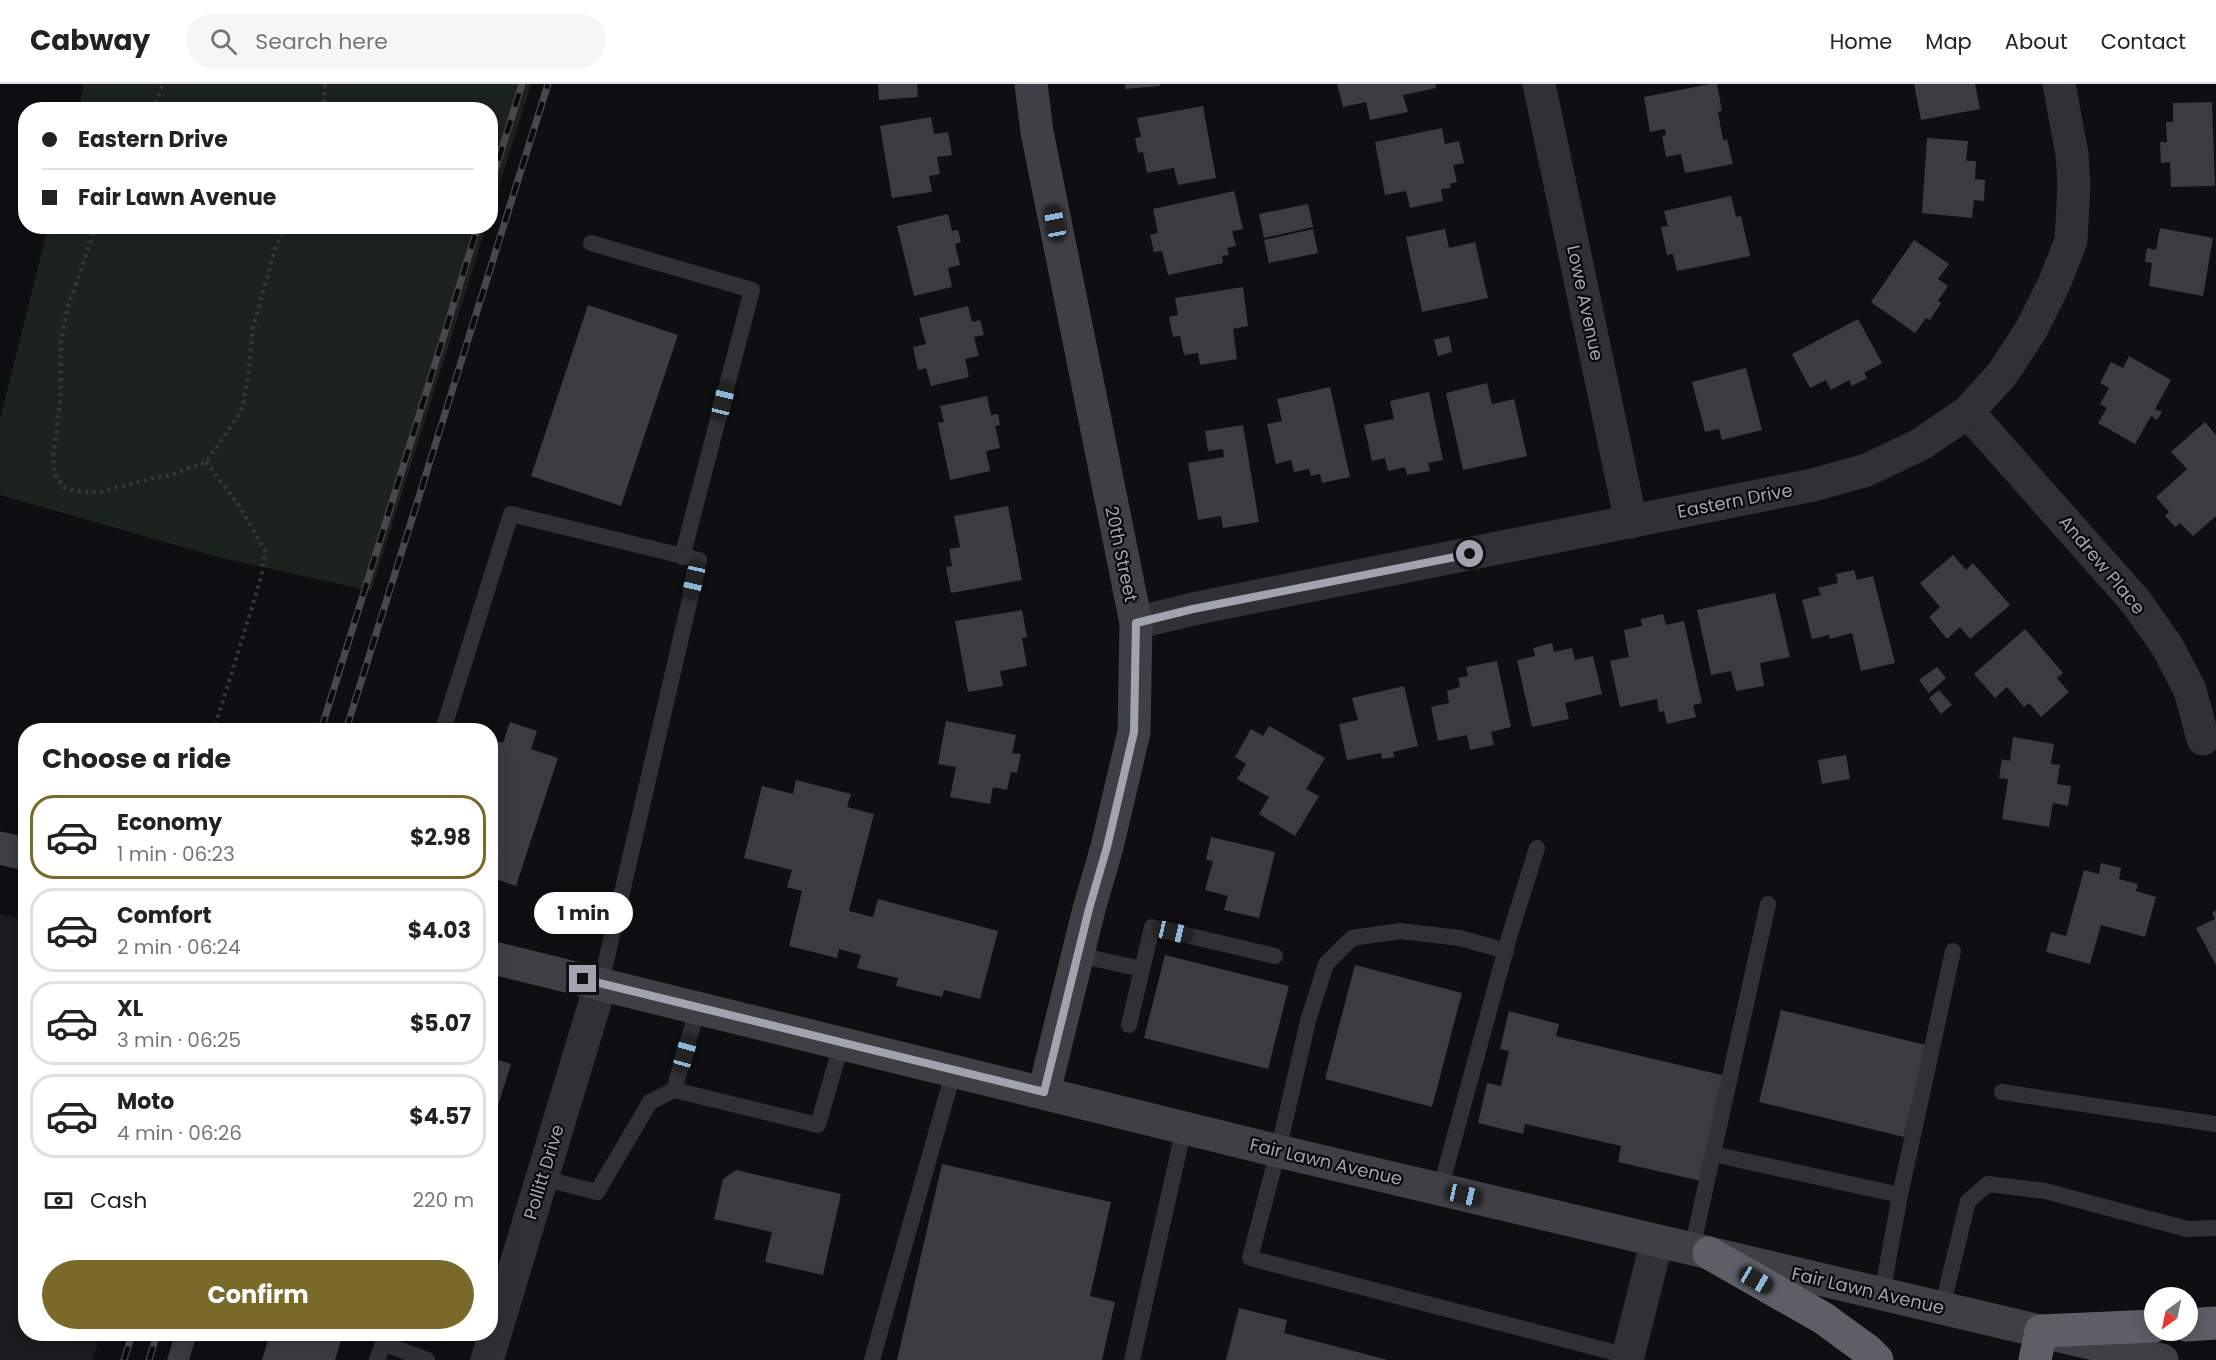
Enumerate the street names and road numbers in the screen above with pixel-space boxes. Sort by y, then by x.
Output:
street label: Lowe Avenue [1561,243,1610,363]
street label: Eastern Drive [1675,477,1795,524]
street label: 20th Street [1099,504,1144,604]
street label: Andrew Place [2053,510,2151,620]
street label: Pollitt Drive [517,1121,570,1222]
street label: Fair Lawn Avenue [1247,1132,1405,1191]
street label: Fair Lawn Avenue [1789,1261,1947,1320]

